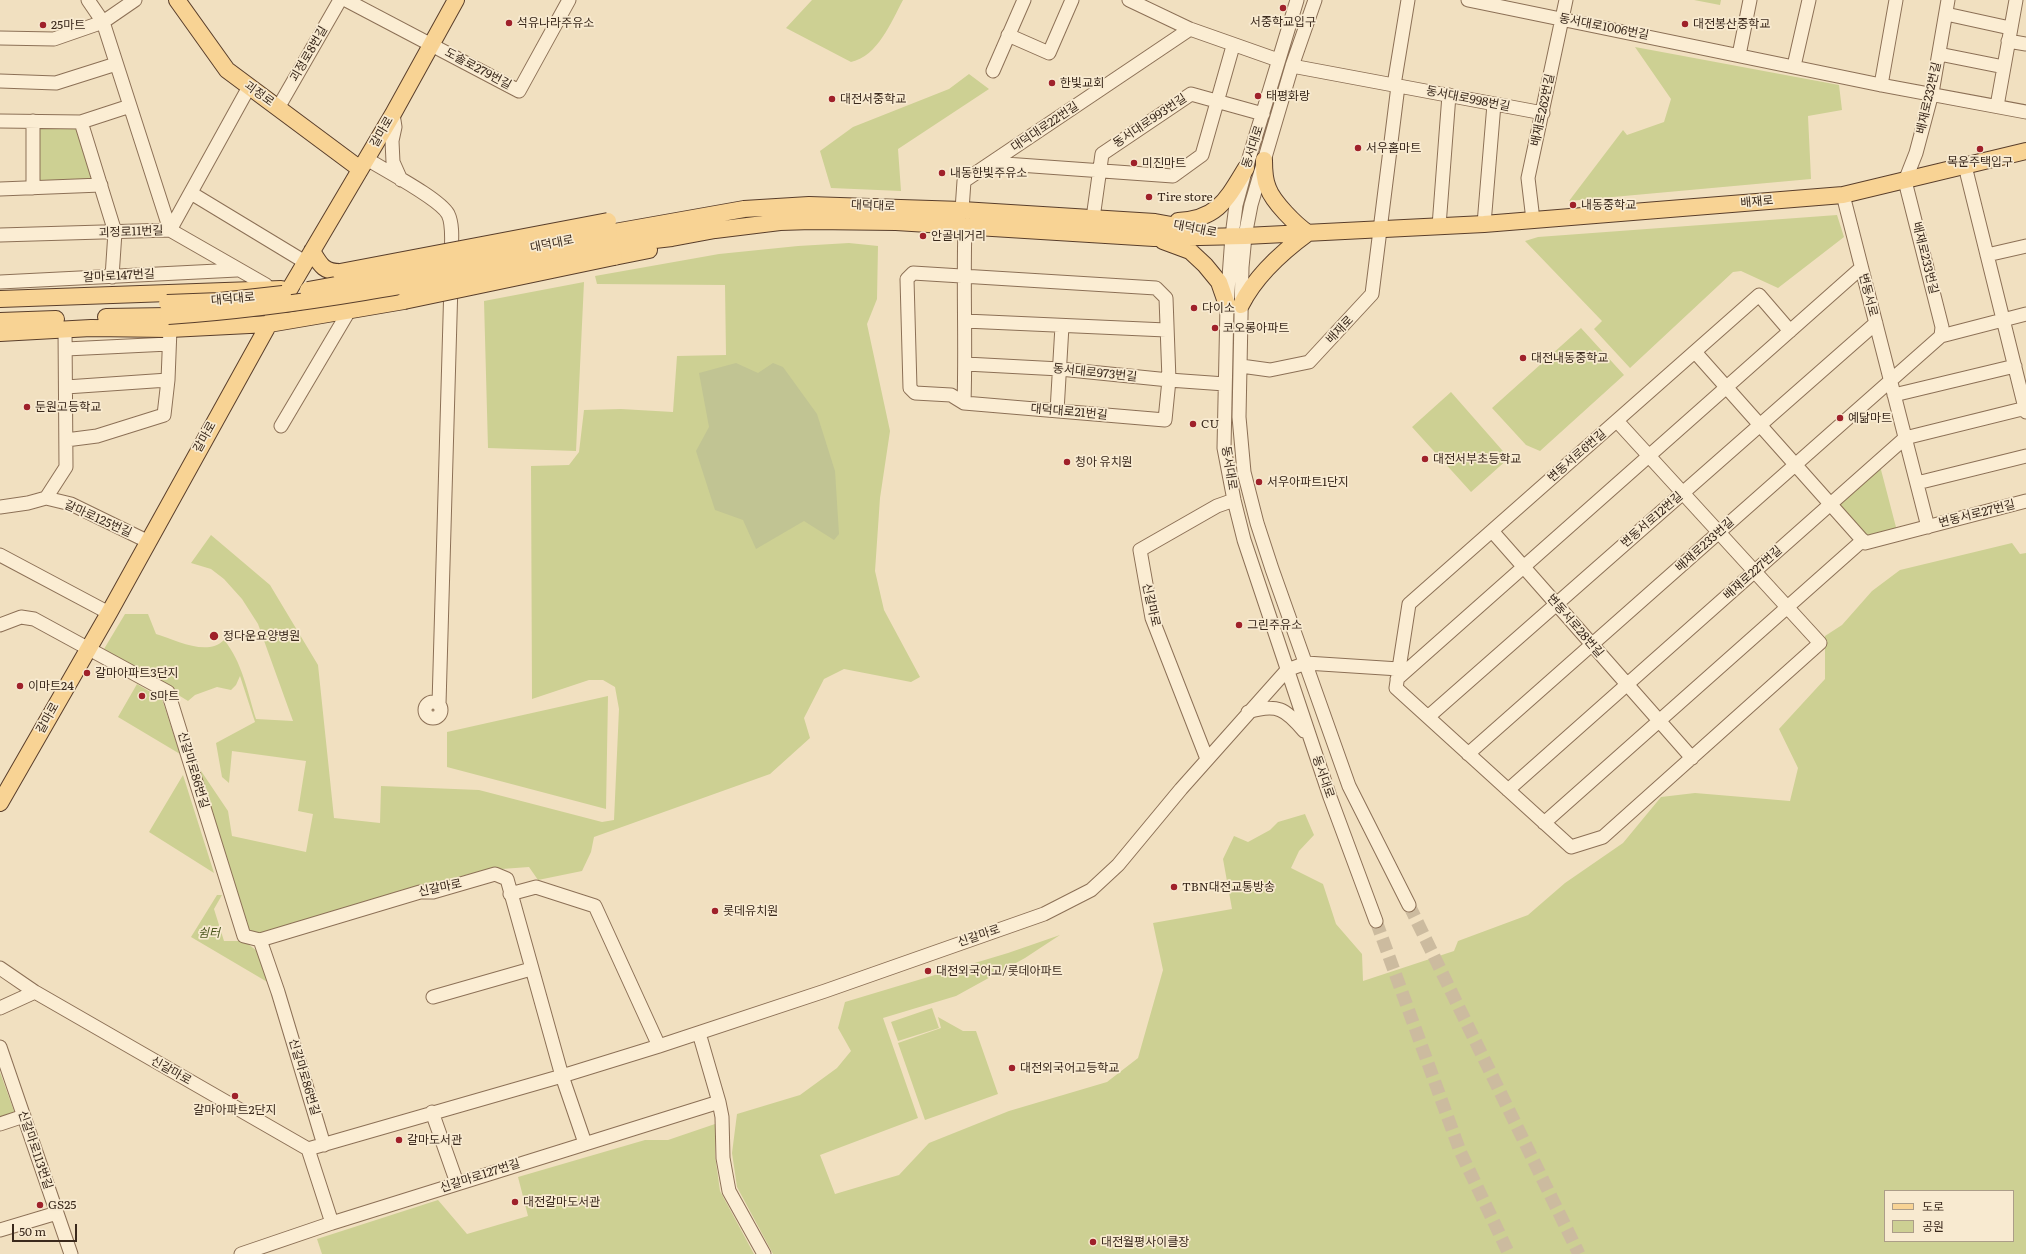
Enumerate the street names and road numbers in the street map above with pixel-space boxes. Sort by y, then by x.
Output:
street label: 동서대로1006번길 [1558,11,1650,43]
street label: 괴정로8번길 [287,24,331,84]
street label: 도솔로279번길 [442,45,514,93]
street label: 배재로232번길 [1914,61,1944,135]
street label: 배재로262번길 [1528,72,1558,148]
street label: 괴정로 [241,78,277,110]
street label: 동서대로998번길 [1425,84,1511,114]
street label: 동서대로993번길 [1111,91,1189,151]
street label: 대덕대로22번길 [1008,99,1082,155]
street label: 갈마로 [367,114,397,150]
street label: 동서대로 [1239,124,1267,170]
street label: 배재로 [1740,193,1774,211]
street label: 대덕대로 [851,198,895,214]
street label: 대덕대로 [1172,218,1218,240]
street label: 배재로233번길 [1909,220,1941,296]
street label: 괴정로11번길 [98,224,164,240]
street label: 대덕대로 [529,233,575,255]
street label: 갈마로147번길 [83,267,155,285]
street label: 변동서로 [1856,272,1880,318]
street label: 대덕대로 [210,290,256,308]
street label: 배재로 [1323,313,1357,347]
street label: 동서대로973번길 [1052,361,1138,385]
street label: 대덕대로21번길 [1030,401,1108,423]
street label: 갈마로 [191,419,219,455]
street label: 변동서로6번길 [1545,427,1609,485]
street label: 동서대로 [1218,445,1240,491]
street label: 변동서로12번길 [1618,489,1686,551]
street label: 갈마로125번길 [62,498,134,540]
street label: 변동서로27번길 [1937,498,2017,530]
street label: 배재로233번길 [1673,515,1737,575]
street label: 배재로227번길 [1721,543,1785,603]
street label: 신갈마로 [1139,582,1163,628]
street label: 변동서로28번길 [1544,591,1606,661]
street label: 갈마로 [34,700,62,736]
street label: 신갈마로86번길 [175,730,211,810]
street label: 동서대로 [1309,754,1337,800]
street label: 신갈마로 [417,876,463,900]
street label: 신갈마로 [956,922,1002,950]
street label: 신갈마로86번길 [286,1037,322,1117]
street label: 신갈마로 [148,1054,194,1088]
street label: 신갈마로113번길 [15,1109,55,1191]
street label: 신갈마로127번길 [438,1156,522,1196]

